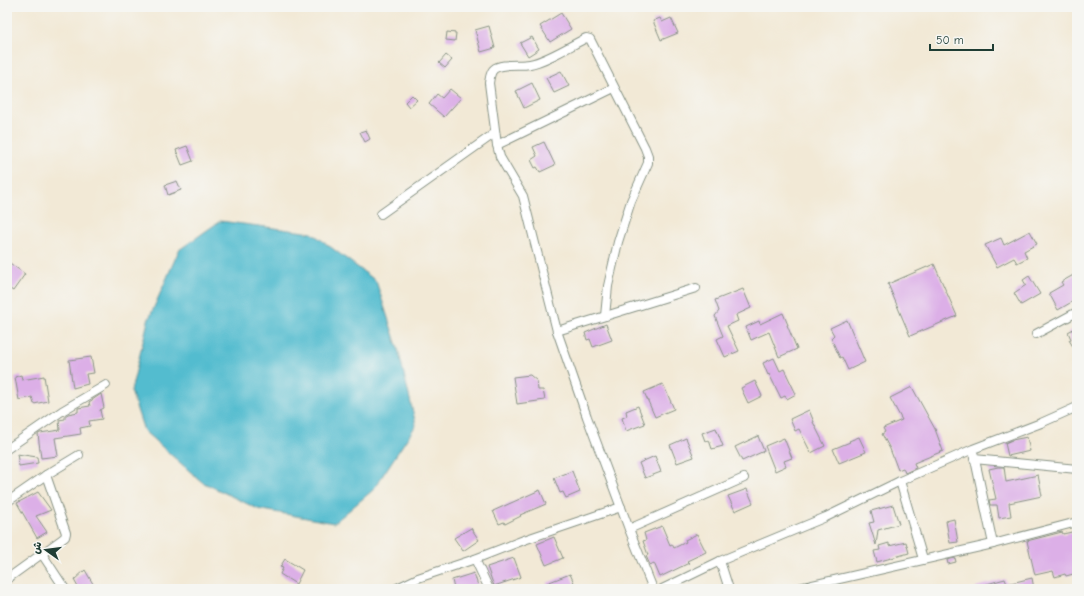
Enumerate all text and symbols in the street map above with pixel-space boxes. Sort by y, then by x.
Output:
scale bar [930,26,993,52]
text: 50 m [936,33,964,47]
north arrow [26,530,66,570]
text: ش [29,540,45,555]

